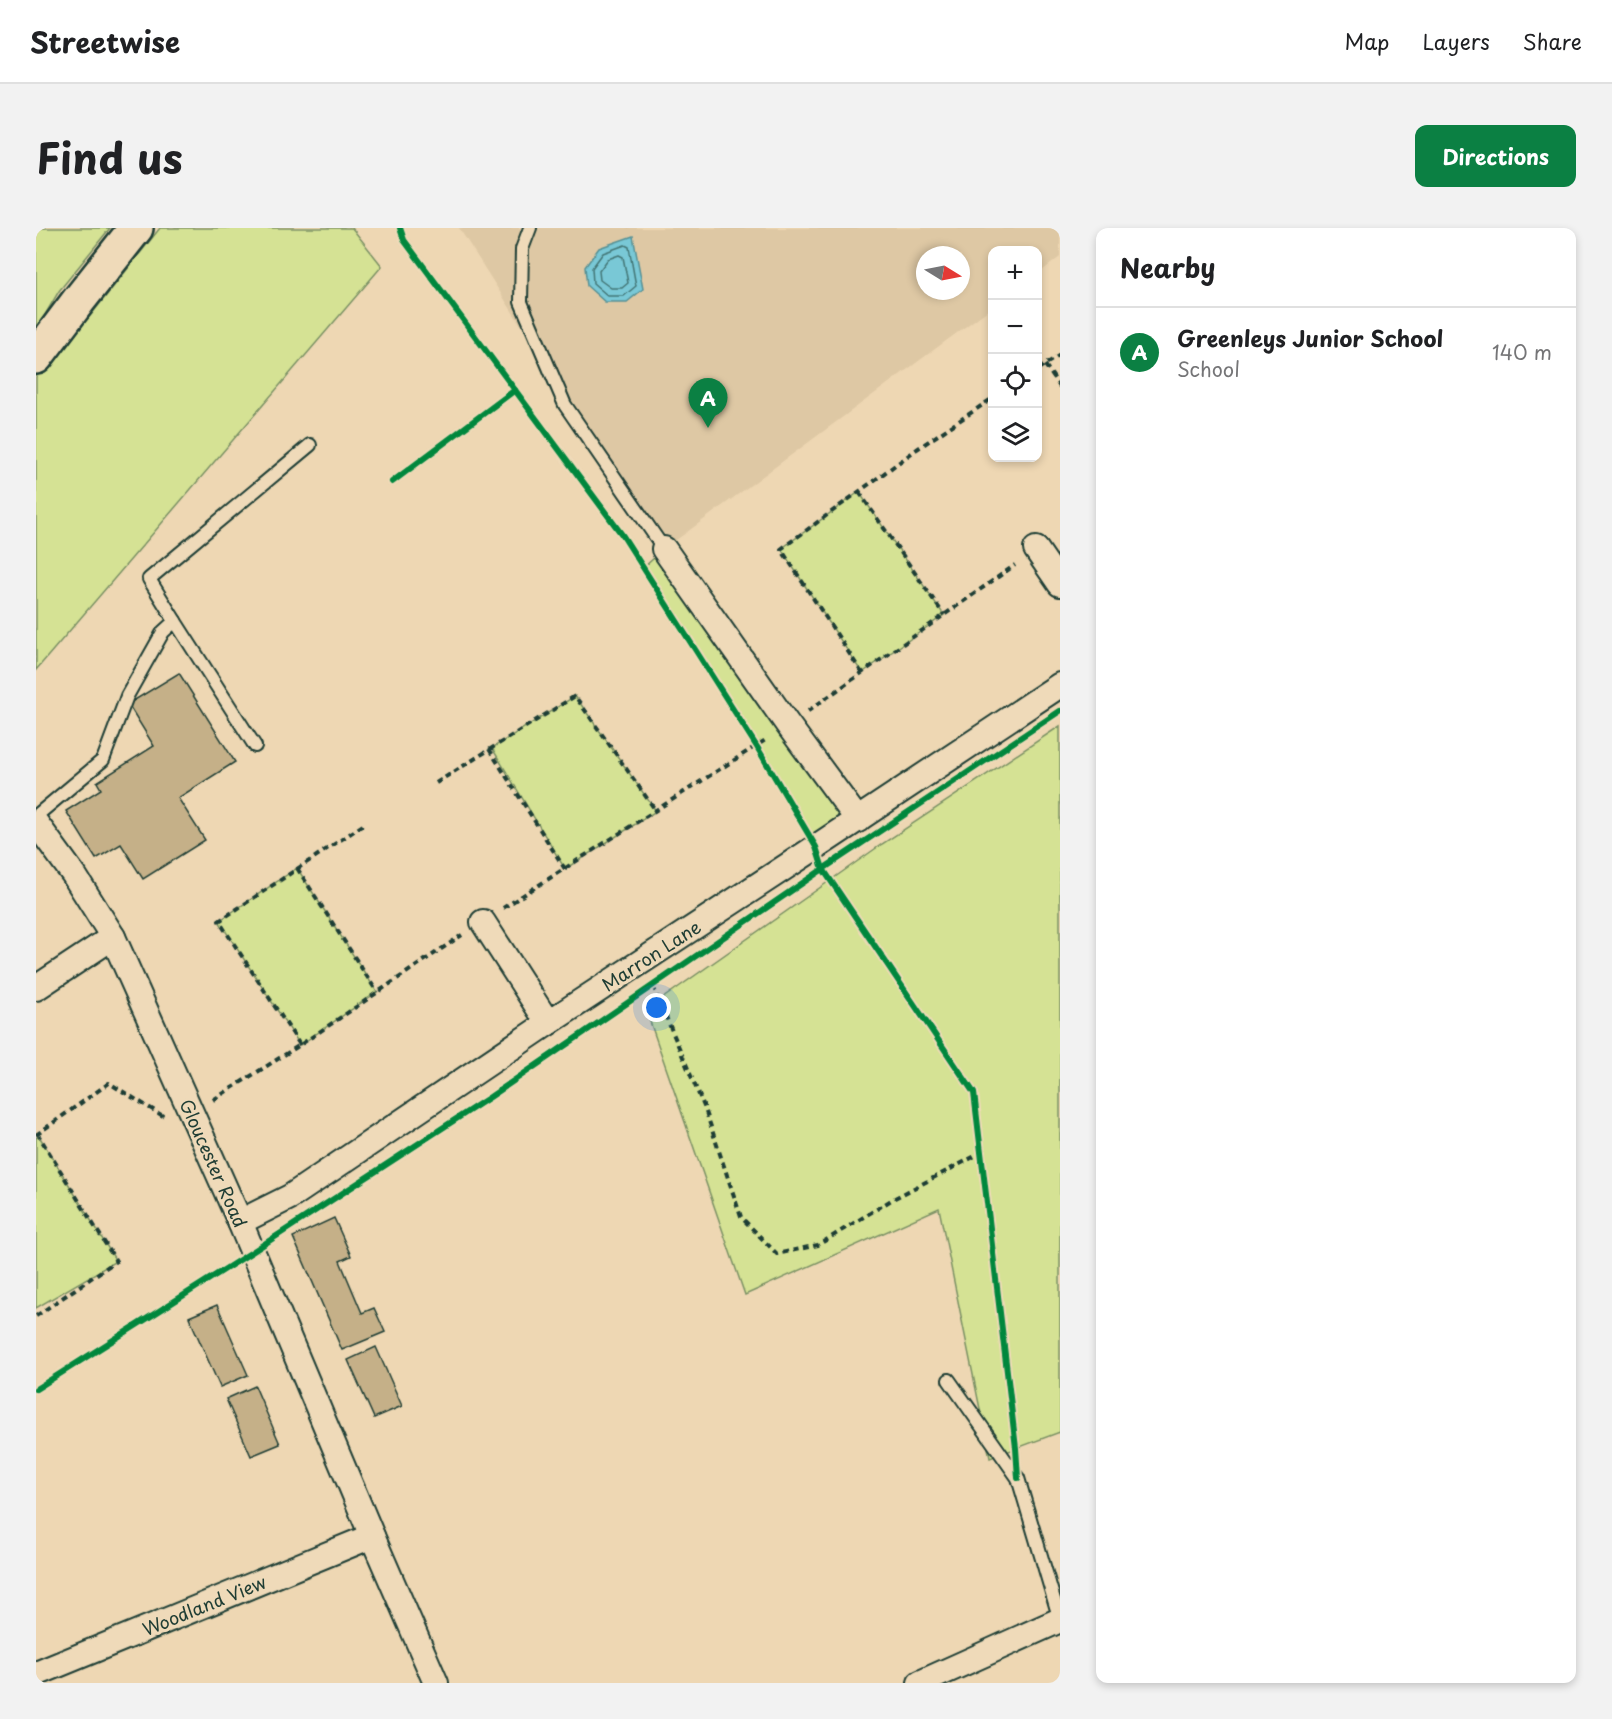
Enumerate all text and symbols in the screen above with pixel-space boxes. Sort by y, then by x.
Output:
text: Streetwise [30,20,180,63]
text: Map [1345,25,1389,57]
text: Layers [1422,25,1490,57]
text: Share [1523,25,1582,57]
text: Find us [36,125,183,188]
button: Directions [1415,125,1576,187]
north arrow [916,246,970,300]
map controls [988,246,1042,462]
button: + [988,246,1042,300]
text: Nearby [1120,248,1215,287]
button: − [988,300,1042,354]
text: Greenleys Junior School [1177,321,1443,354]
text: A [1132,337,1147,367]
text: 140 m [1492,337,1552,367]
button: locate [988,354,1042,408]
text: School [1177,354,1240,384]
pin: A [688,378,728,428]
button: layers [988,408,1042,462]
street label: Marron Lane [596,913,706,997]
your location [642,993,671,1022]
street label: Gloucester Road [174,1094,254,1232]
street label: Woodland View [138,1568,270,1642]

